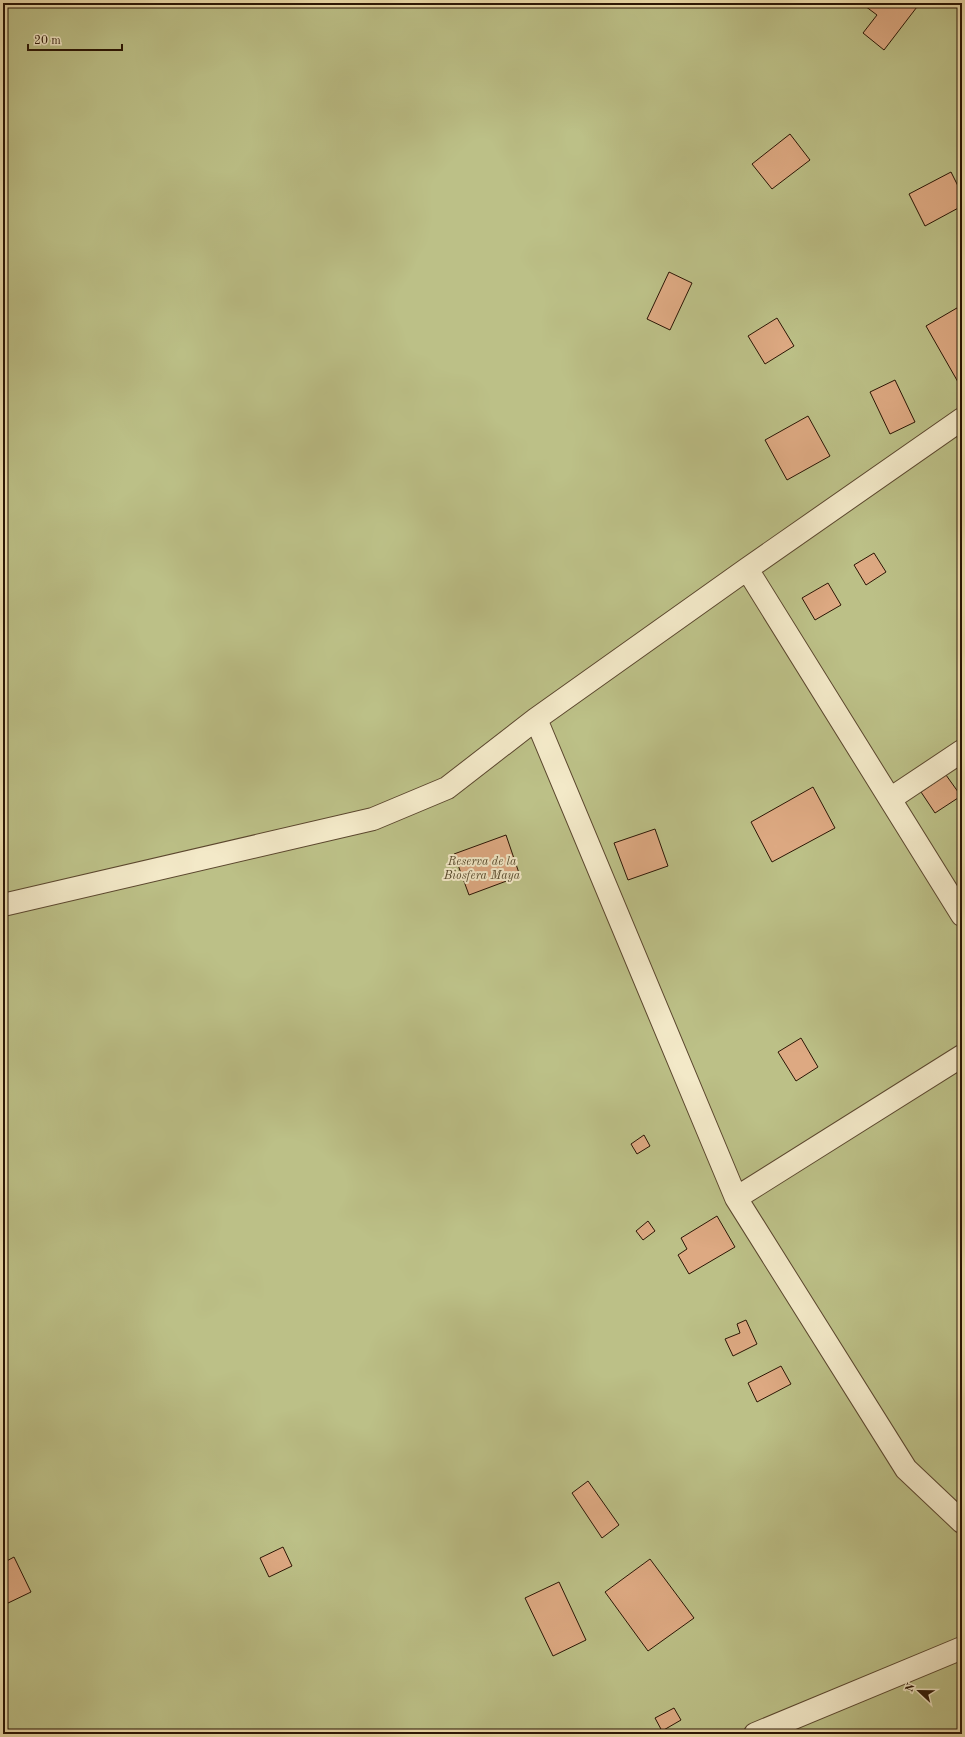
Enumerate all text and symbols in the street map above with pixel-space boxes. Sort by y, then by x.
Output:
scale bar [28,26,122,52]
text: 20 m [34,35,61,47]
park label: Reserva de la Biosfera Maya [443,856,521,882]
north arrow [899,1671,939,1711]
text: N [904,1681,918,1694]

